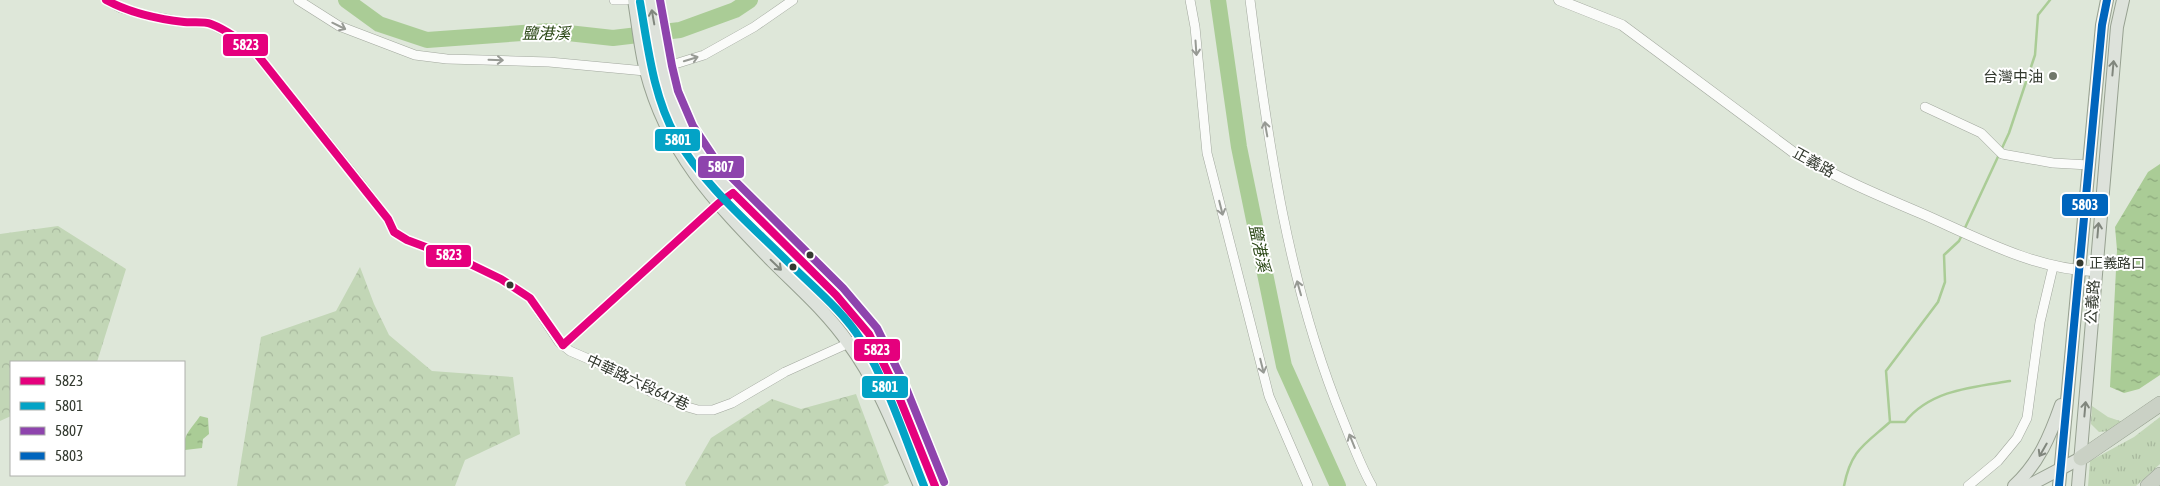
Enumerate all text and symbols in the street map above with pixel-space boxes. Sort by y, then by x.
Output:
one-way arrow [648,9,658,25]
one-way arrow [331,21,346,31]
water label: 鹽港溪 [522,24,572,42]
line badge: 5823 [222,33,269,57]
text: 5823 [233,37,259,53]
one-way arrow [1192,40,1201,56]
one-way arrow [683,54,699,64]
one-way arrow [487,55,503,65]
one-way arrow [2108,60,2118,76]
place label: 台灣中油 [1983,68,2043,85]
marker: 台灣中油 [2047,70,2059,82]
one-way arrow [1261,121,1271,137]
line badge: 5801 [654,128,701,152]
text: 5801 [665,132,692,148]
street label: 正義路 [1790,144,1838,180]
line badge: 5807 [697,155,745,179]
text: 5807 [708,159,734,175]
line badge: 5803 [2061,193,2109,217]
text: 5803 [2072,197,2098,213]
one-way arrow [1217,200,1226,216]
one-way arrow [2093,222,2103,238]
water label: 鹽港溪 [1246,223,1274,275]
line badge: 5823 [425,244,472,268]
text: 5823 [436,247,462,263]
unlabelled marker [805,250,815,260]
place label: 正義路口 [2089,255,2145,271]
one-way arrow [770,258,782,271]
marker: 正義路口 [2075,258,2085,268]
unlabelled marker [788,262,798,272]
street label: 公義路 [2082,279,2102,325]
unlabelled marker [505,280,515,290]
one-way arrow [1294,280,1304,296]
line badge: 5823 [853,338,901,362]
text: 5823 [864,342,890,358]
street label: 中華路六段647巷 [584,351,692,413]
one-way arrow [1257,357,1267,373]
legend [10,361,185,476]
text: 5823 [55,372,83,389]
line badge: 5801 [861,375,909,399]
text: 5801 [872,379,899,395]
text: 5801 [55,397,83,414]
one-way arrow [2080,402,2089,418]
text: 5807 [55,422,83,439]
one-way arrow [1347,434,1356,449]
one-way arrow [2037,442,2047,456]
text: 5803 [55,447,83,464]

